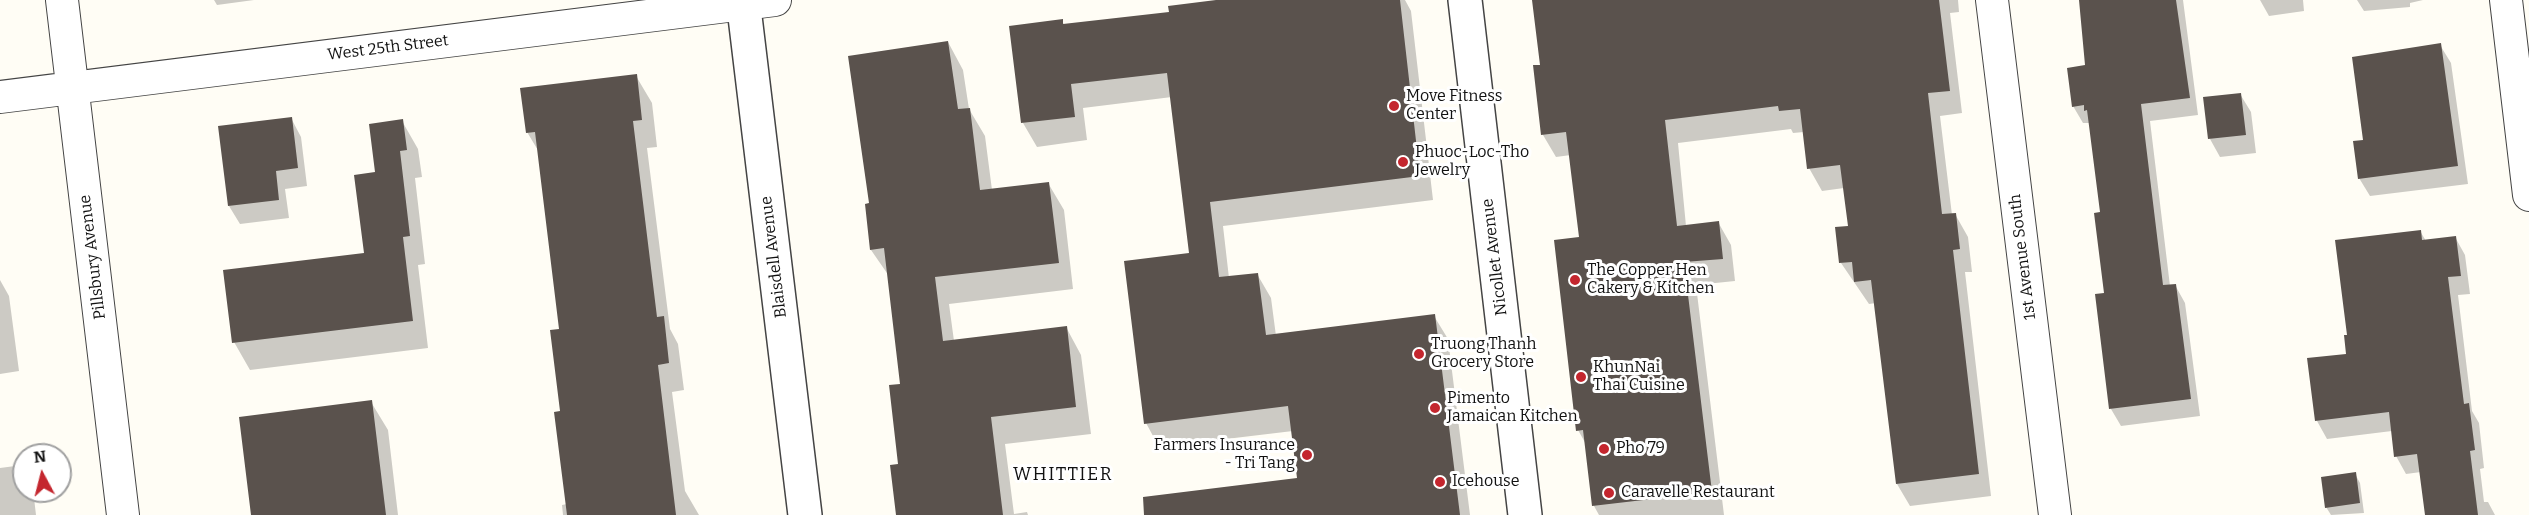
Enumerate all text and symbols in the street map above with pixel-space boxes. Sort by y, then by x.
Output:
street label: West 25th Street [326,31,450,65]
place label: Move Fitness Center [1406,87,1502,125]
marker: Move Fitness Center [1387,99,1401,113]
place label: Phuoc-Loc-Tho Jewelry [1415,143,1529,181]
marker: Phuoc-Loc-Tho Jewelry [1396,155,1410,169]
street label: 1st Avenue South [2006,193,2040,321]
street label: Pillsbury Avenue [76,194,110,320]
street label: Blaisdell Avenue [757,195,791,319]
street label: Nicollet Avenue [1478,197,1512,317]
place label: The Copper Hen Cakery & Kitchen [1587,261,1714,299]
marker: The Copper Hen Cakery & Kitchen [1568,273,1582,287]
place label: Truong Thanh Grocery Store [1431,335,1536,373]
marker: Truong Thanh Grocery Store [1412,347,1426,361]
place label: KhunNai Thai Cuisine [1593,358,1685,396]
marker: KhunNai Thai Cuisine [1574,370,1588,384]
place label: Pimento Jamaican Kitchen [1447,389,1578,427]
marker: Pimento Jamaican Kitchen [1428,401,1442,415]
place label: Farmers Insurance - Tri Tang [1154,436,1295,474]
place label: Pho 79 [1616,439,1665,459]
marker: Pho 79 [1597,442,1611,456]
north arrow [12,443,72,503]
text: N [33,446,47,467]
marker: Farmers Insurance - Tri Tang [1300,448,1314,462]
district label: WHITTIER [1013,464,1113,486]
place label: Icehouse [1452,472,1520,492]
marker: Icehouse [1433,475,1447,489]
place label: Caravelle Restaurant [1621,483,1775,503]
marker: Caravelle Restaurant [1602,486,1616,500]

